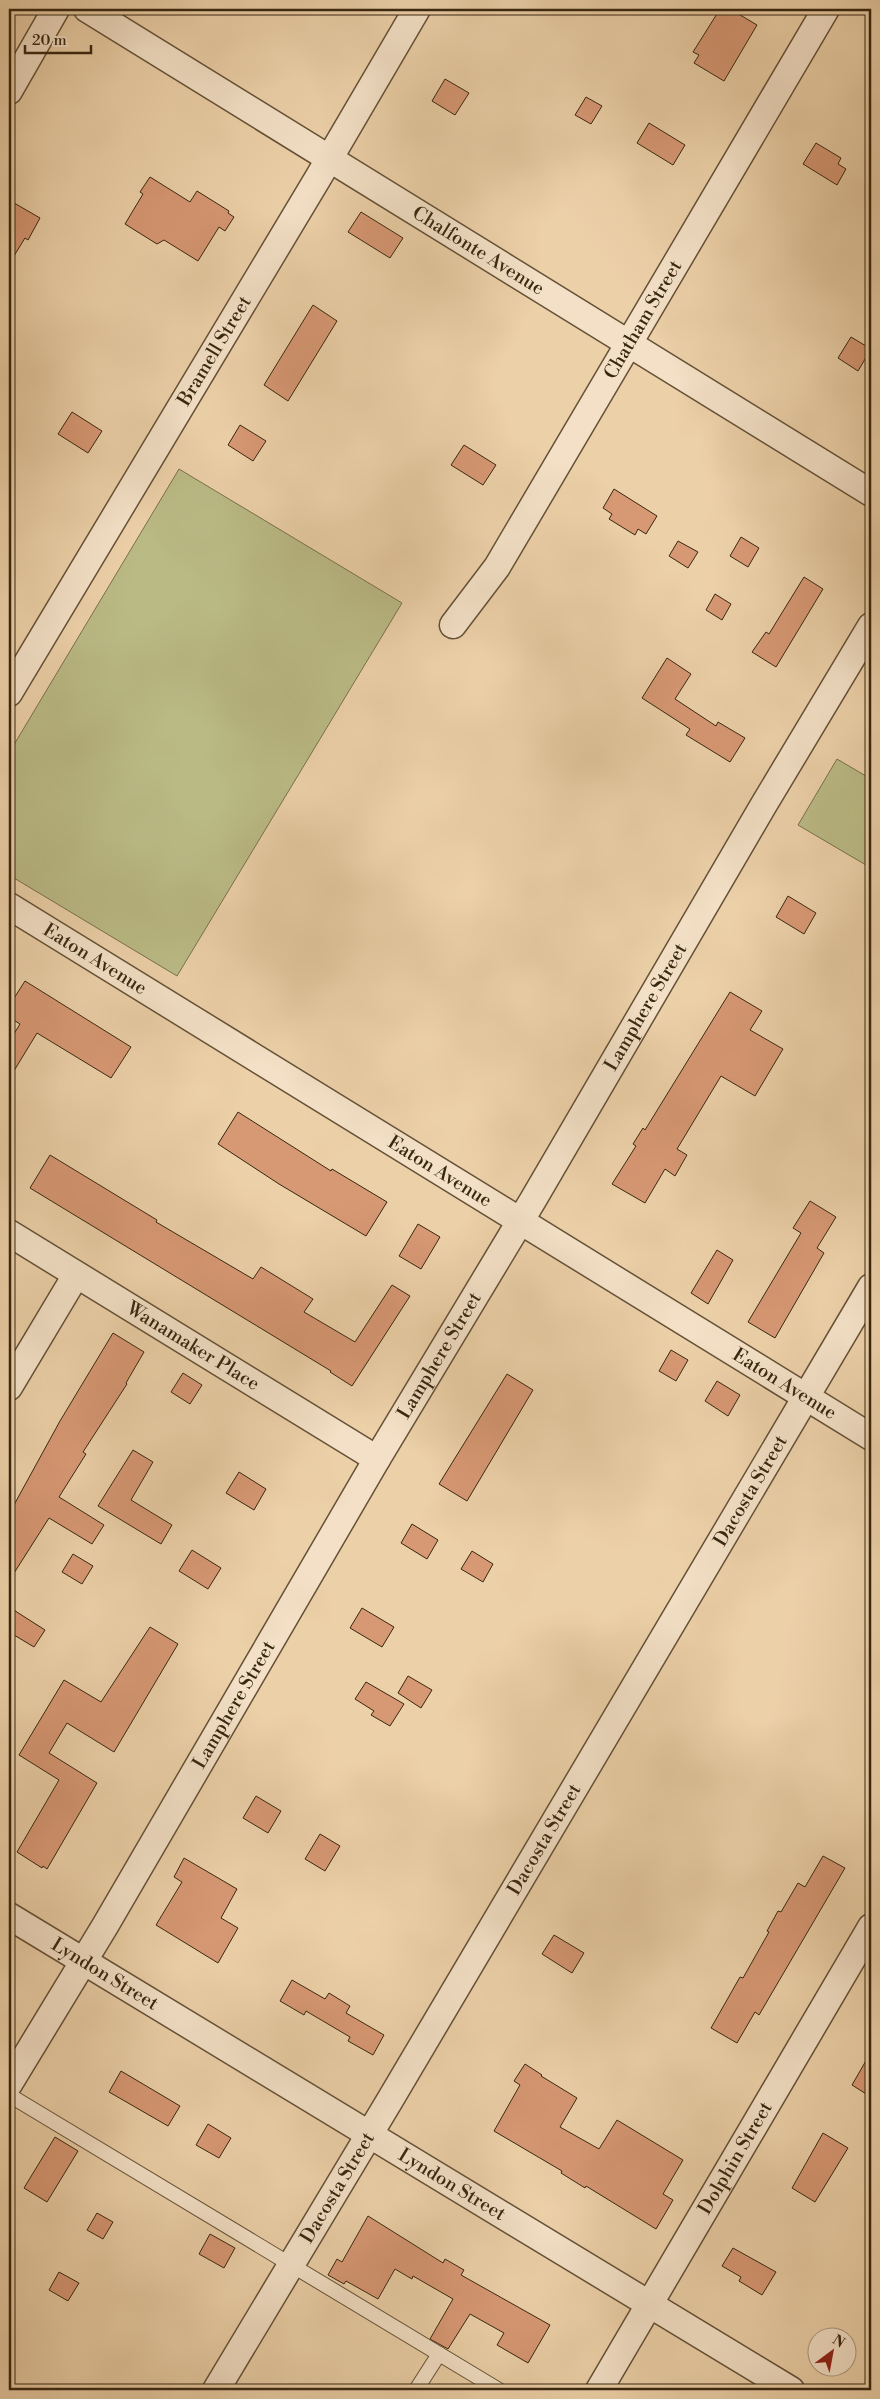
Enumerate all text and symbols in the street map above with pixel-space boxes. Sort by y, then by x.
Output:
scale bar [25,22,91,54]
text: 20 m [32,31,67,50]
street label: Chalfonte Avenue [408,201,549,301]
street label: Chatham Street [598,255,687,383]
street label: Bramell Street [172,291,257,411]
street label: Eaton Avenue [39,918,151,1000]
street label: Lamphere Street [599,939,692,1075]
street label: Eaton Avenue [383,1130,496,1213]
street label: Lamphere Street [392,1288,487,1423]
street label: Wanamaker Place [121,1296,264,1396]
street label: Eaton Avenue [728,1343,841,1425]
street label: Dacosta Street [708,1431,793,1551]
street label: Lamphere Street [187,1636,281,1773]
street label: Dacosta Street [502,1779,587,1899]
street label: Lyndon Street [47,1932,163,2016]
street label: Dolphin Street [693,2097,778,2219]
street label: Dacosta Street [295,2127,380,2248]
street label: Lyndon Street [394,2143,510,2226]
north arrow [808,2326,858,2376]
text: N [829,2331,848,2352]

